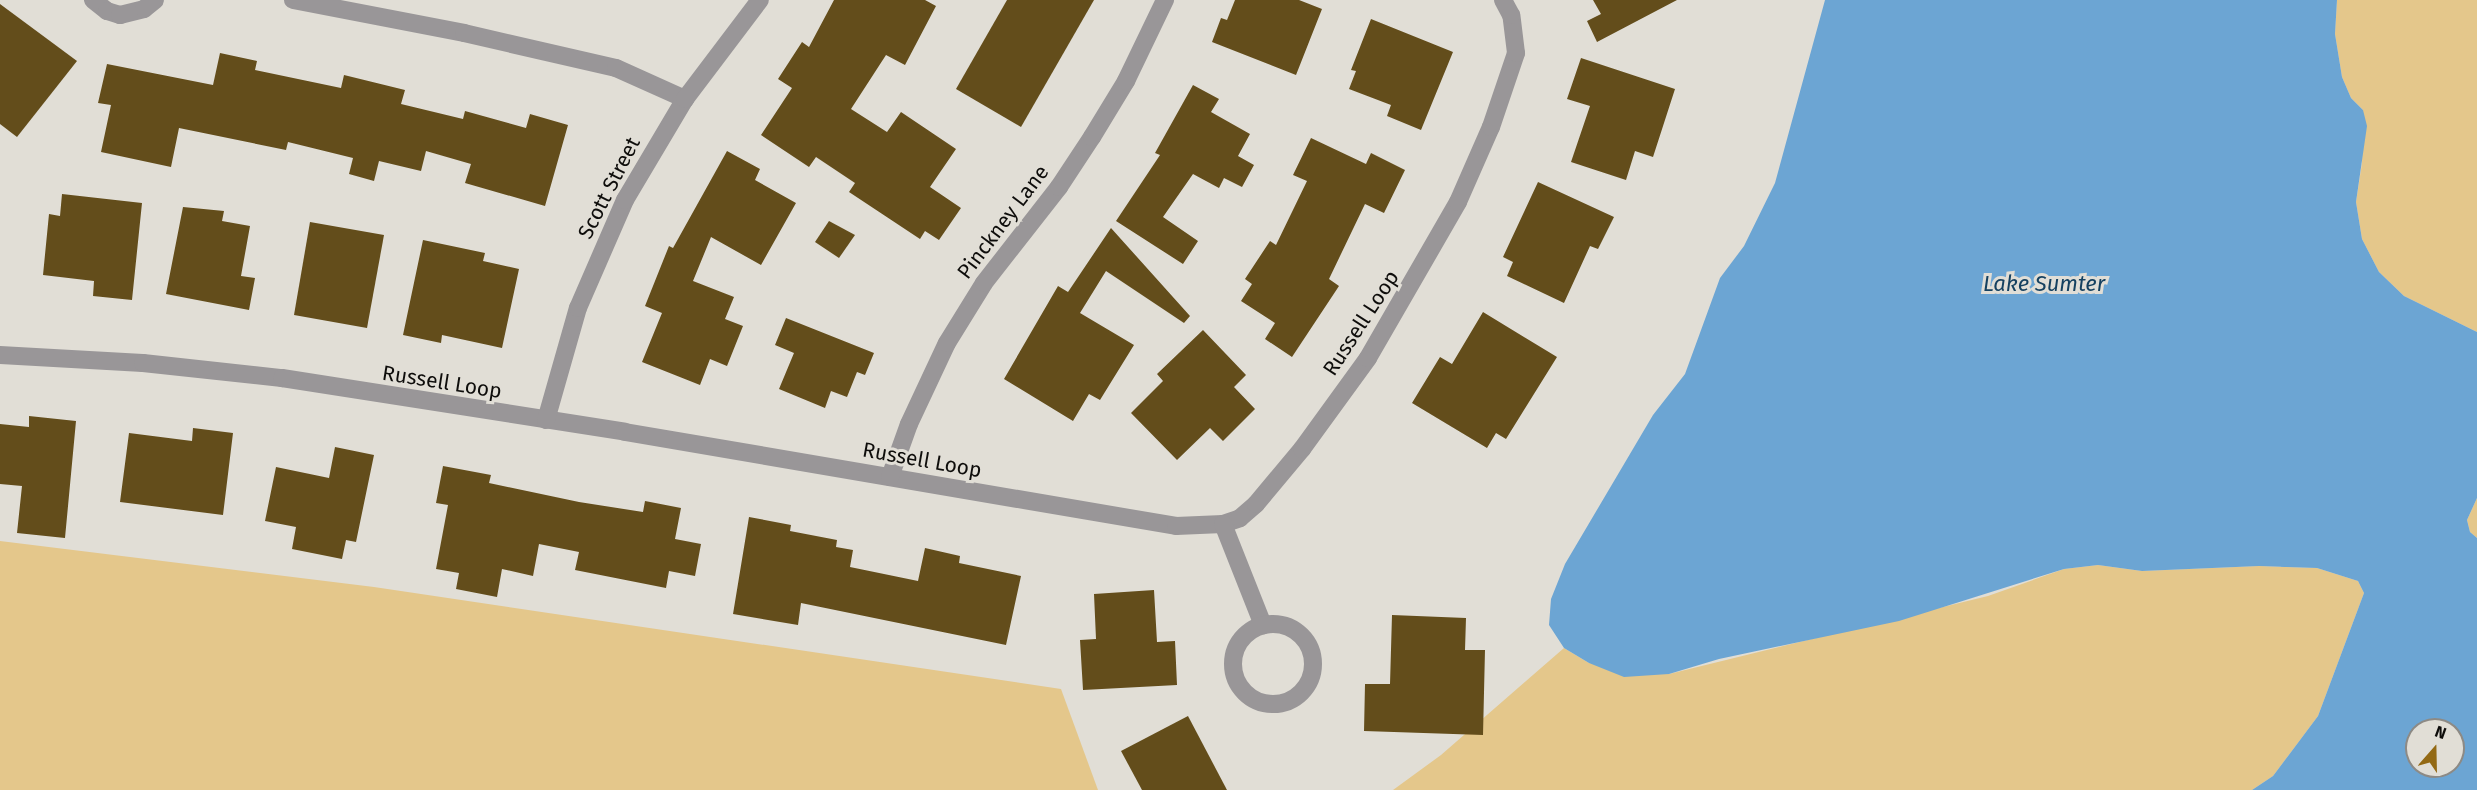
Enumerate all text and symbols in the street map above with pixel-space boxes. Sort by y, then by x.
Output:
street label: Scott Street [573,133,645,243]
street label: Pinckney Lane [952,160,1054,284]
street label: Russell Loop [1318,266,1404,380]
water label: Lake Sumter [1983,271,2105,297]
street label: Russell Loop [380,360,504,404]
street label: Russell Loop [860,437,984,483]
north arrow [2405,718,2465,778]
text: N [2432,722,2449,743]

